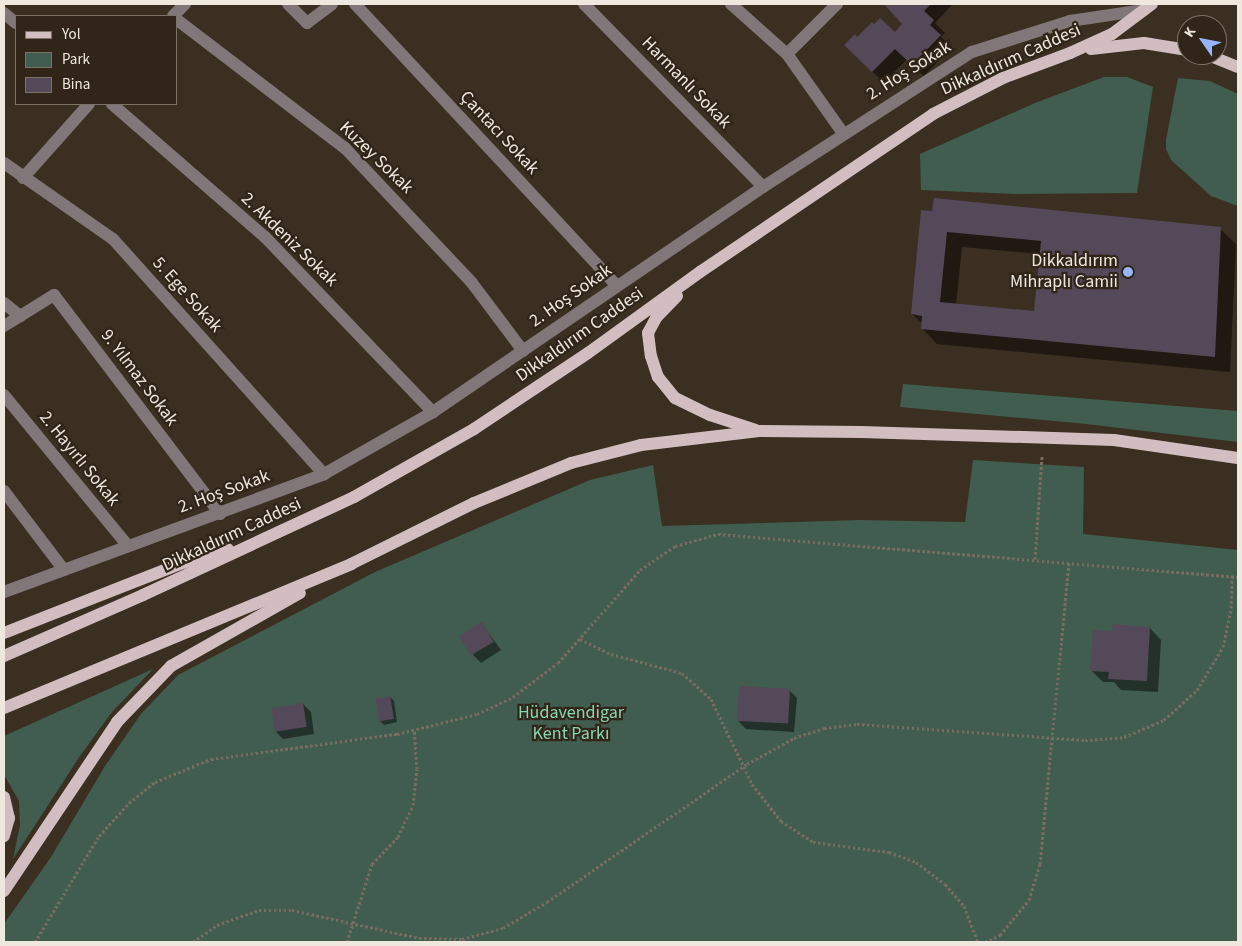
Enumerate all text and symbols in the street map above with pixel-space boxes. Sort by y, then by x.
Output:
legend [15,15,178,105]
north arrow [1177,15,1227,65]
street label: Dikkaldırım Caddesi [938,19,1084,101]
text: K [1180,23,1201,41]
text: Yol [62,24,80,45]
street label: Harmanlı Sokak [637,32,735,134]
street label: 2. Hoş Sokak [863,36,955,106]
text: Park [62,49,90,70]
text: Bina [62,74,90,95]
street label: Çantacı Sokak [455,87,543,179]
street label: Kuzey Sokak [334,117,418,199]
street label: 2. Akdeniz Sokak [236,188,342,292]
place label: Dikkaldırım Mihraplı Camii [1010,251,1118,294]
street label: 5. Ege Sokak [148,253,226,337]
street label: 2. Hoş Sokak [526,260,616,332]
marker: Dikkaldırım Mihraplı Camii [1122,266,1134,278]
street label: Dikkaldırım Caddesi [512,283,648,387]
street label: 9. Yılmaz Sokak [96,325,182,431]
street label: 2. Hayırlı Sokak [34,407,124,511]
street label: 2. Hoş Sokak [175,465,273,519]
street label: Dikkaldırım Caddesi [159,493,305,577]
park label: Hüdavendigar Kent Parkı [518,703,624,746]

